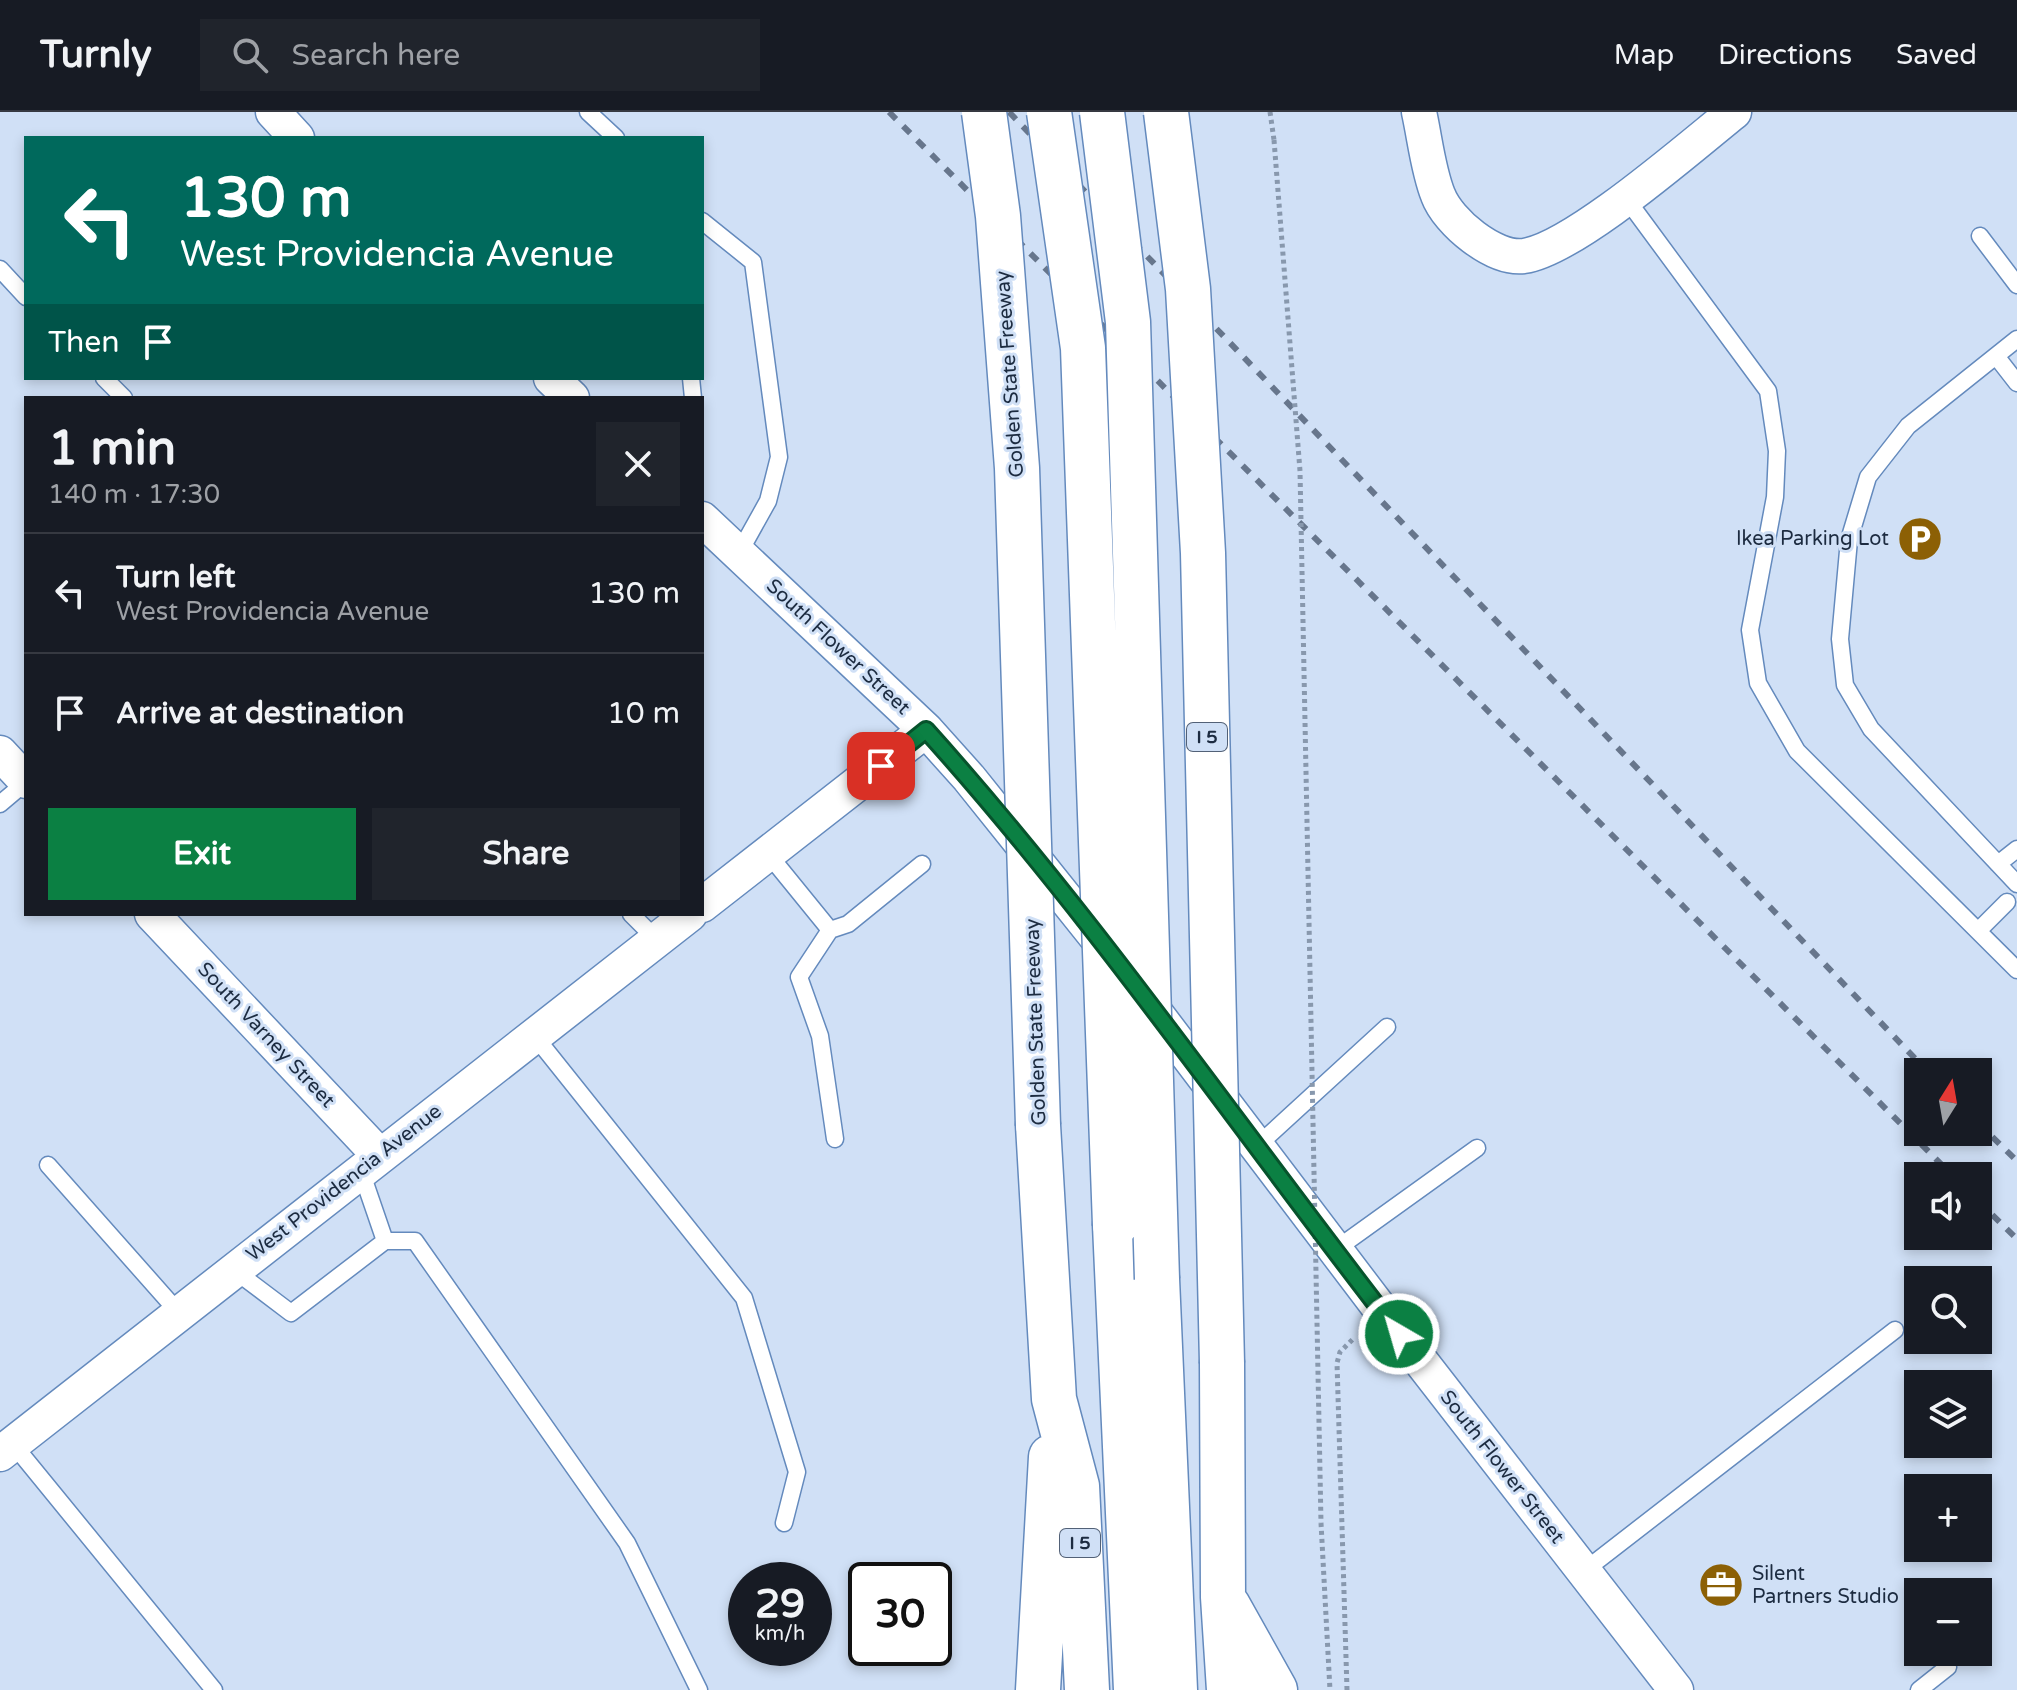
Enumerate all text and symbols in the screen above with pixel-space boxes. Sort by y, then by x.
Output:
search box [200,19,760,91]
text: Turnly [40,32,152,78]
icon: search [228,33,272,77]
text: Search here [292,37,460,74]
text: Map [1614,38,1674,72]
text: Directions [1718,38,1852,72]
text: Saved [1896,38,1977,72]
text: 130 m [180,165,351,232]
icon: left [48,168,152,272]
text: West Providencia Avenue [180,233,614,276]
street label: Golden State Freeway [991,270,1029,478]
icon: arrive [136,320,180,364]
text: Then [48,324,120,361]
text: 1 min [48,420,176,478]
button: close [596,422,680,506]
text: 140 m · 17:30 [48,479,220,510]
parking icon: Ikea Parking Lot [1896,515,1944,563]
place label: Ikea Parking Lot [1736,527,1889,551]
text: Turn left [116,559,235,596]
icon: left [48,571,92,615]
street label: South Flower Street [761,574,915,720]
text: 130 m [588,575,680,612]
text: West Providencia Avenue [116,596,429,627]
icon: arrive [48,691,92,735]
text: Arrive at destination [116,695,404,732]
text: 10 m [607,695,680,732]
road number: I 5 [1187,723,1227,751]
pin [847,732,915,800]
icon: arrive [859,744,903,788]
button: Exit [48,808,356,900]
button: Share [372,808,680,900]
street label: Golden State Freeway [1020,918,1052,1126]
street label: South Varney Street [192,957,340,1113]
north arrow [1904,1058,1992,1146]
map controls [1904,1058,1992,1666]
street label: West Providencia Avenue [242,1099,446,1267]
button: sound [1904,1162,1992,1250]
button: search [1904,1266,1992,1354]
position arrow [1357,1292,1441,1376]
button: layers [1904,1370,1992,1458]
street label: South Flower Street [1435,1386,1569,1549]
button: + [1904,1474,1992,1562]
road number: I 5 [1060,1529,1100,1557]
office icon: Silent Partners Studio [1697,1561,1745,1609]
speed limit sign: 30 [848,1562,952,1666]
place label: Silent Partners Studio [1752,1562,1899,1609]
button: − [1904,1578,1992,1666]
text: 29 [755,1580,805,1628]
text: km/h [755,1622,805,1646]

